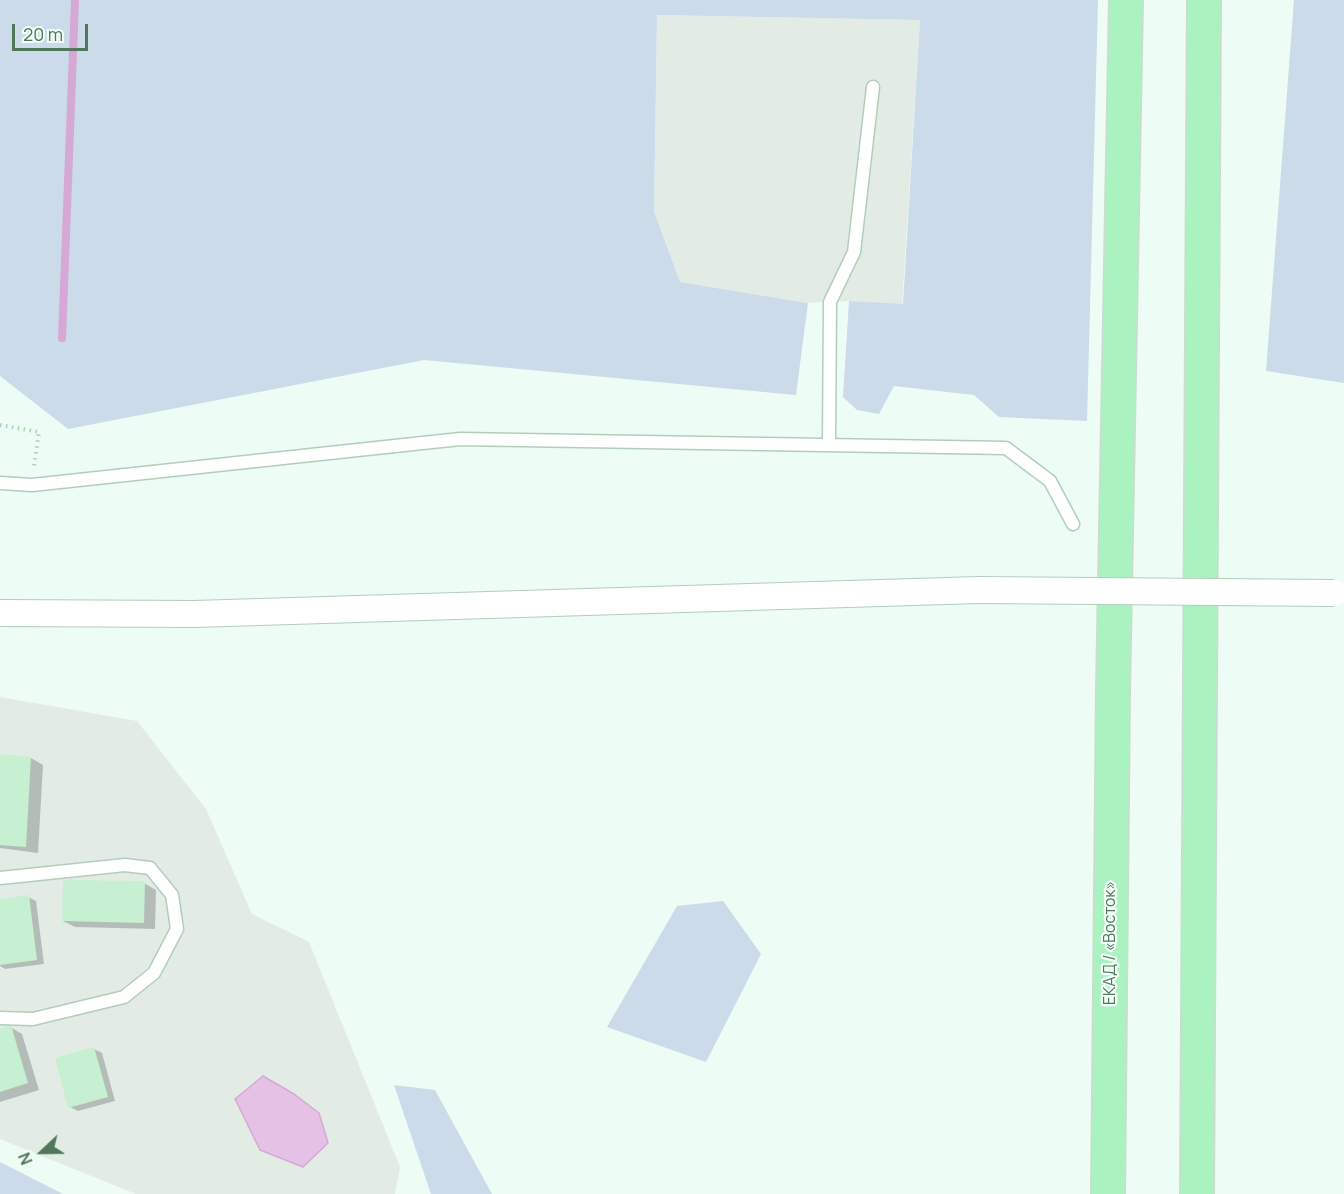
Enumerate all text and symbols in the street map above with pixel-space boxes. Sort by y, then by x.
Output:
scale bar [15,12,92,50]
text: 20 m [23,22,63,46]
street label: ЕКАД / «Восток» [1101,881,1121,1005]
north arrow [12,1122,72,1182]
text: N [13,1149,38,1168]

